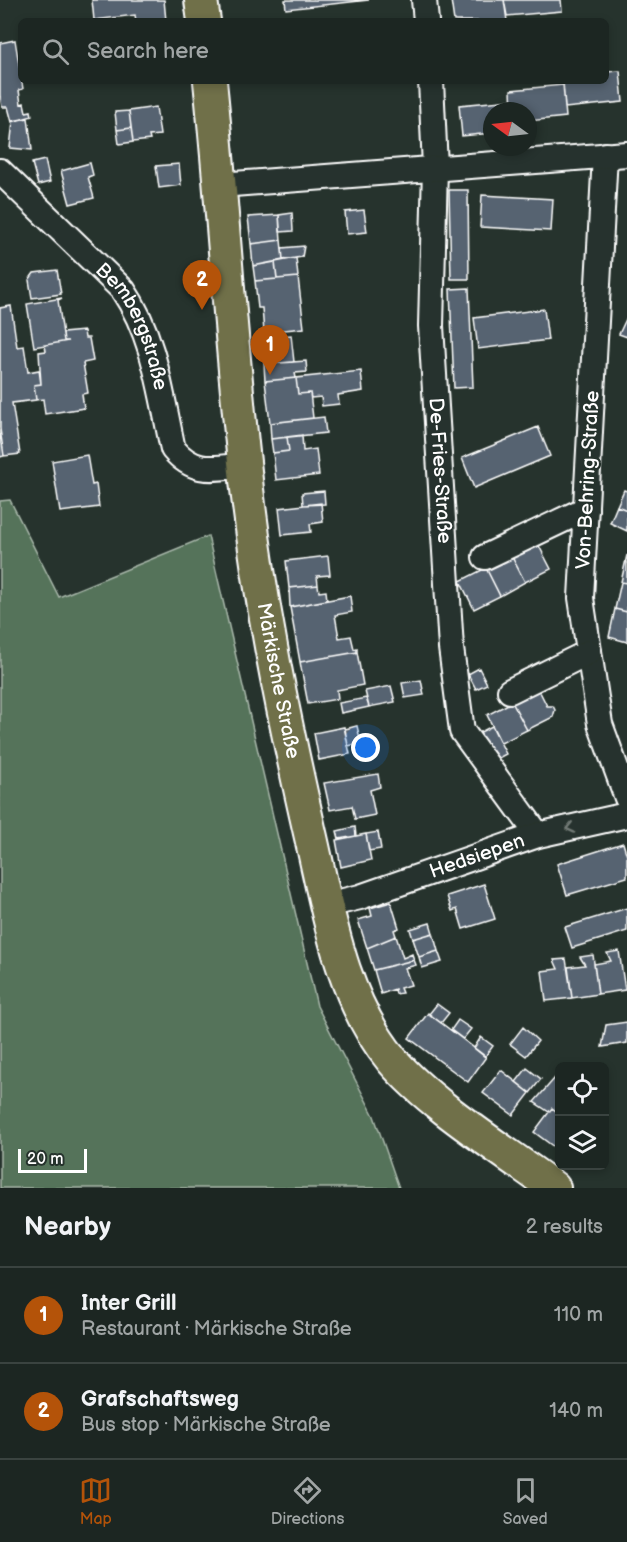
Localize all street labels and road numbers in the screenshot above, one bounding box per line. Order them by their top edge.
street label: Bembergstraße [90,258,173,393]
street label: Von-Behring-Straße [571,390,605,570]
street label: De-Fries-Straße [423,397,456,544]
street label: Märkische Straße [251,601,305,761]
street label: Hedsiepen [426,829,528,884]

